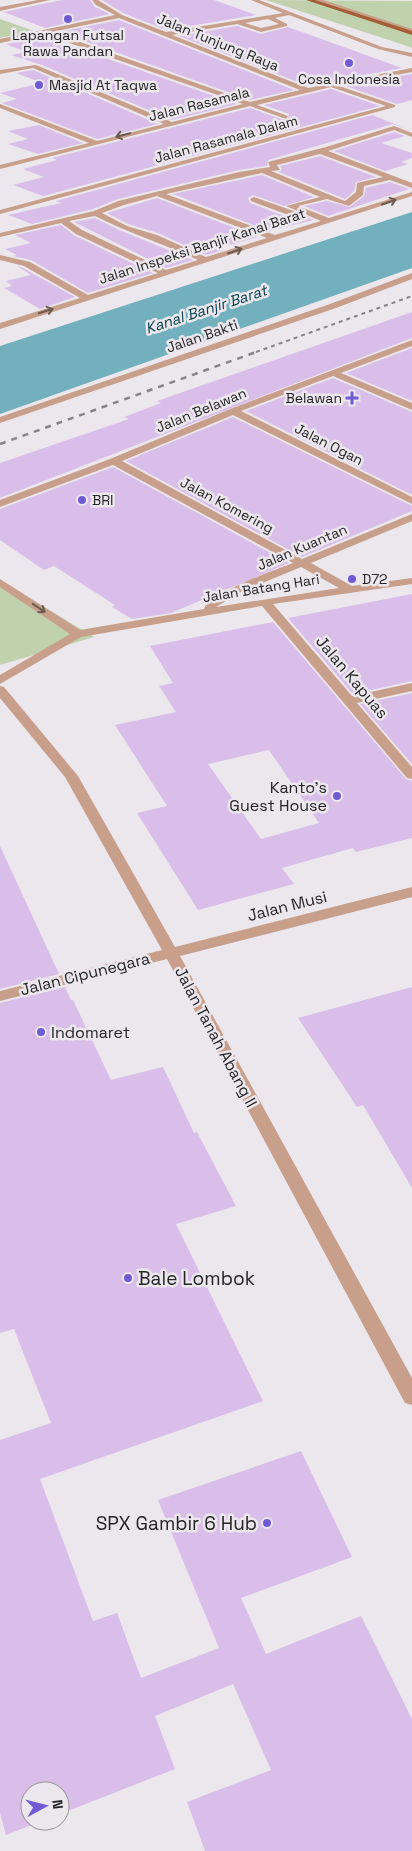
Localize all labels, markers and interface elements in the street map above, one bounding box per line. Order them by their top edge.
street label: Jalan Tunjung Raya [154,9,282,75]
marker: Lapangan Futsal Rawa Pandan [62,13,74,25]
place label: Lapangan Futsal Rawa Pandan [12,26,124,60]
marker: Cosa Indonesia [343,57,355,69]
place label: Cosa Indonesia [298,70,400,88]
place label: Masjid At Taqwa [49,76,157,94]
marker: Masjid At Taqwa [33,79,45,91]
street label: Jalan Rasamala [147,83,251,125]
street label: Jalan Rasamala Dalam [152,111,300,167]
one-way arrow [116,131,132,140]
one-way arrow [381,197,397,206]
street label: Jalan Inspeksi Banjir Kanal Barat [96,204,308,288]
one-way arrow [226,246,242,255]
water label: Kanal Banjir Barat [143,280,271,338]
one-way arrow [38,305,54,315]
street label: Jalan Bakti [164,315,240,357]
street label: Jalan Belawan [153,384,249,436]
place label: Belawan [285,389,342,407]
marker: Belawan [346,392,358,404]
street label: Jalan Ogan [292,419,366,469]
street label: Jalan Komering [177,473,277,537]
place label: BRI [92,491,114,509]
marker: BRI [76,494,88,506]
street label: Jalan Kuantan [254,520,350,574]
street label: Jalan Batang Hari [201,570,321,606]
place label: D72 [362,570,387,588]
marker: D72 [346,573,358,585]
one-way arrow [32,603,46,613]
street label: Jalan Kapuas [311,631,393,723]
place label: Kanto’s Guest House [229,777,327,816]
marker: Kanto’s Guest House [331,790,343,802]
street label: Jalan Musi [245,886,329,926]
street label: Jalan Cipunegara [18,948,152,1000]
street label: Jalan Tanah Abang II [170,963,262,1111]
place label: Indomaret [51,1022,130,1043]
marker: Indomaret [35,1026,47,1038]
place label: Bale Lombok [138,1266,255,1291]
marker: Bale Lombok [122,1272,134,1284]
place label: SPX Gambir 6 Hub [96,1511,257,1536]
marker: SPX Gambir 6 Hub [261,1517,273,1529]
north arrow [20,1781,70,1831]
text: N [48,1799,67,1810]

